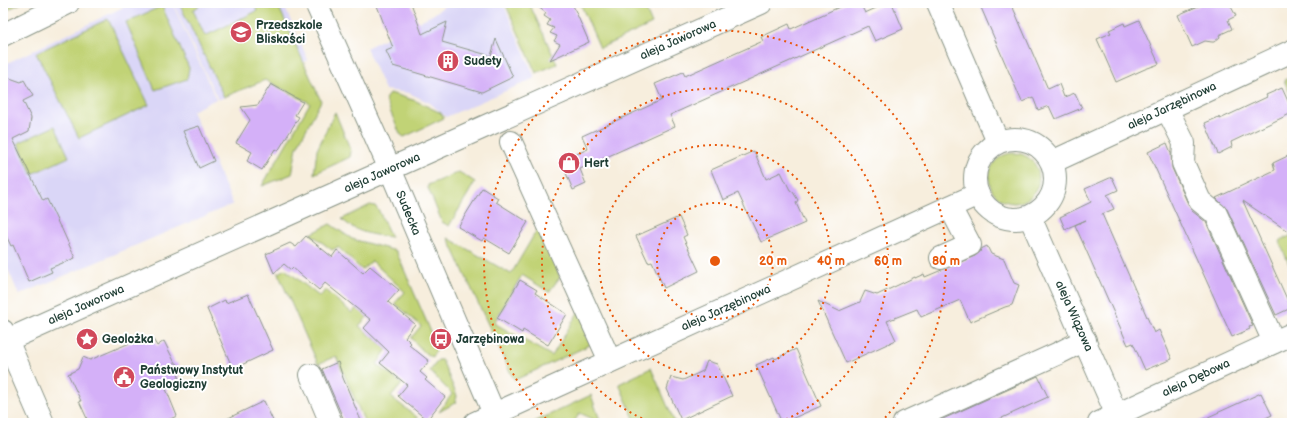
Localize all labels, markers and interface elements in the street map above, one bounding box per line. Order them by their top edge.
street label: aleja Jaworowa [638,16,719,64]
place label: Przedszkole Bliskości [256,18,323,47]
school or university icon: Przedszkole Bliskości [228,19,254,45]
building icon: Sudety [435,48,461,74]
place label: Sudety [464,54,502,69]
street label: aleja Jarzębinowa [1125,79,1219,133]
street label: aleja Jaworowa [342,149,423,197]
shop icon: Hert [556,150,582,176]
place label: Hert [584,156,609,171]
street label: Sudecka [392,189,424,238]
centre of rings [708,254,722,268]
text: 20 m [759,254,787,269]
text: 40 m [817,254,845,269]
text: 60 m [874,254,902,269]
text: 80 m [932,254,960,269]
street label: aleja Wiązowa [1052,278,1096,354]
street label: aleja Jaworowa [46,281,127,329]
street label: aleja Jarzębinowa [679,281,773,335]
place icon: Geolożka [74,326,100,352]
bus stop icon: Jarzębinowa [428,326,454,352]
place label: Geolożka [102,332,154,347]
place label: Jarzębinowa [456,332,524,347]
street label: aleja Dębowa [1160,356,1233,400]
place label: Państwowy Instytut Geologiczny [140,363,243,392]
public building icon: Państwowy Instytut Geologiczny [111,364,137,390]

